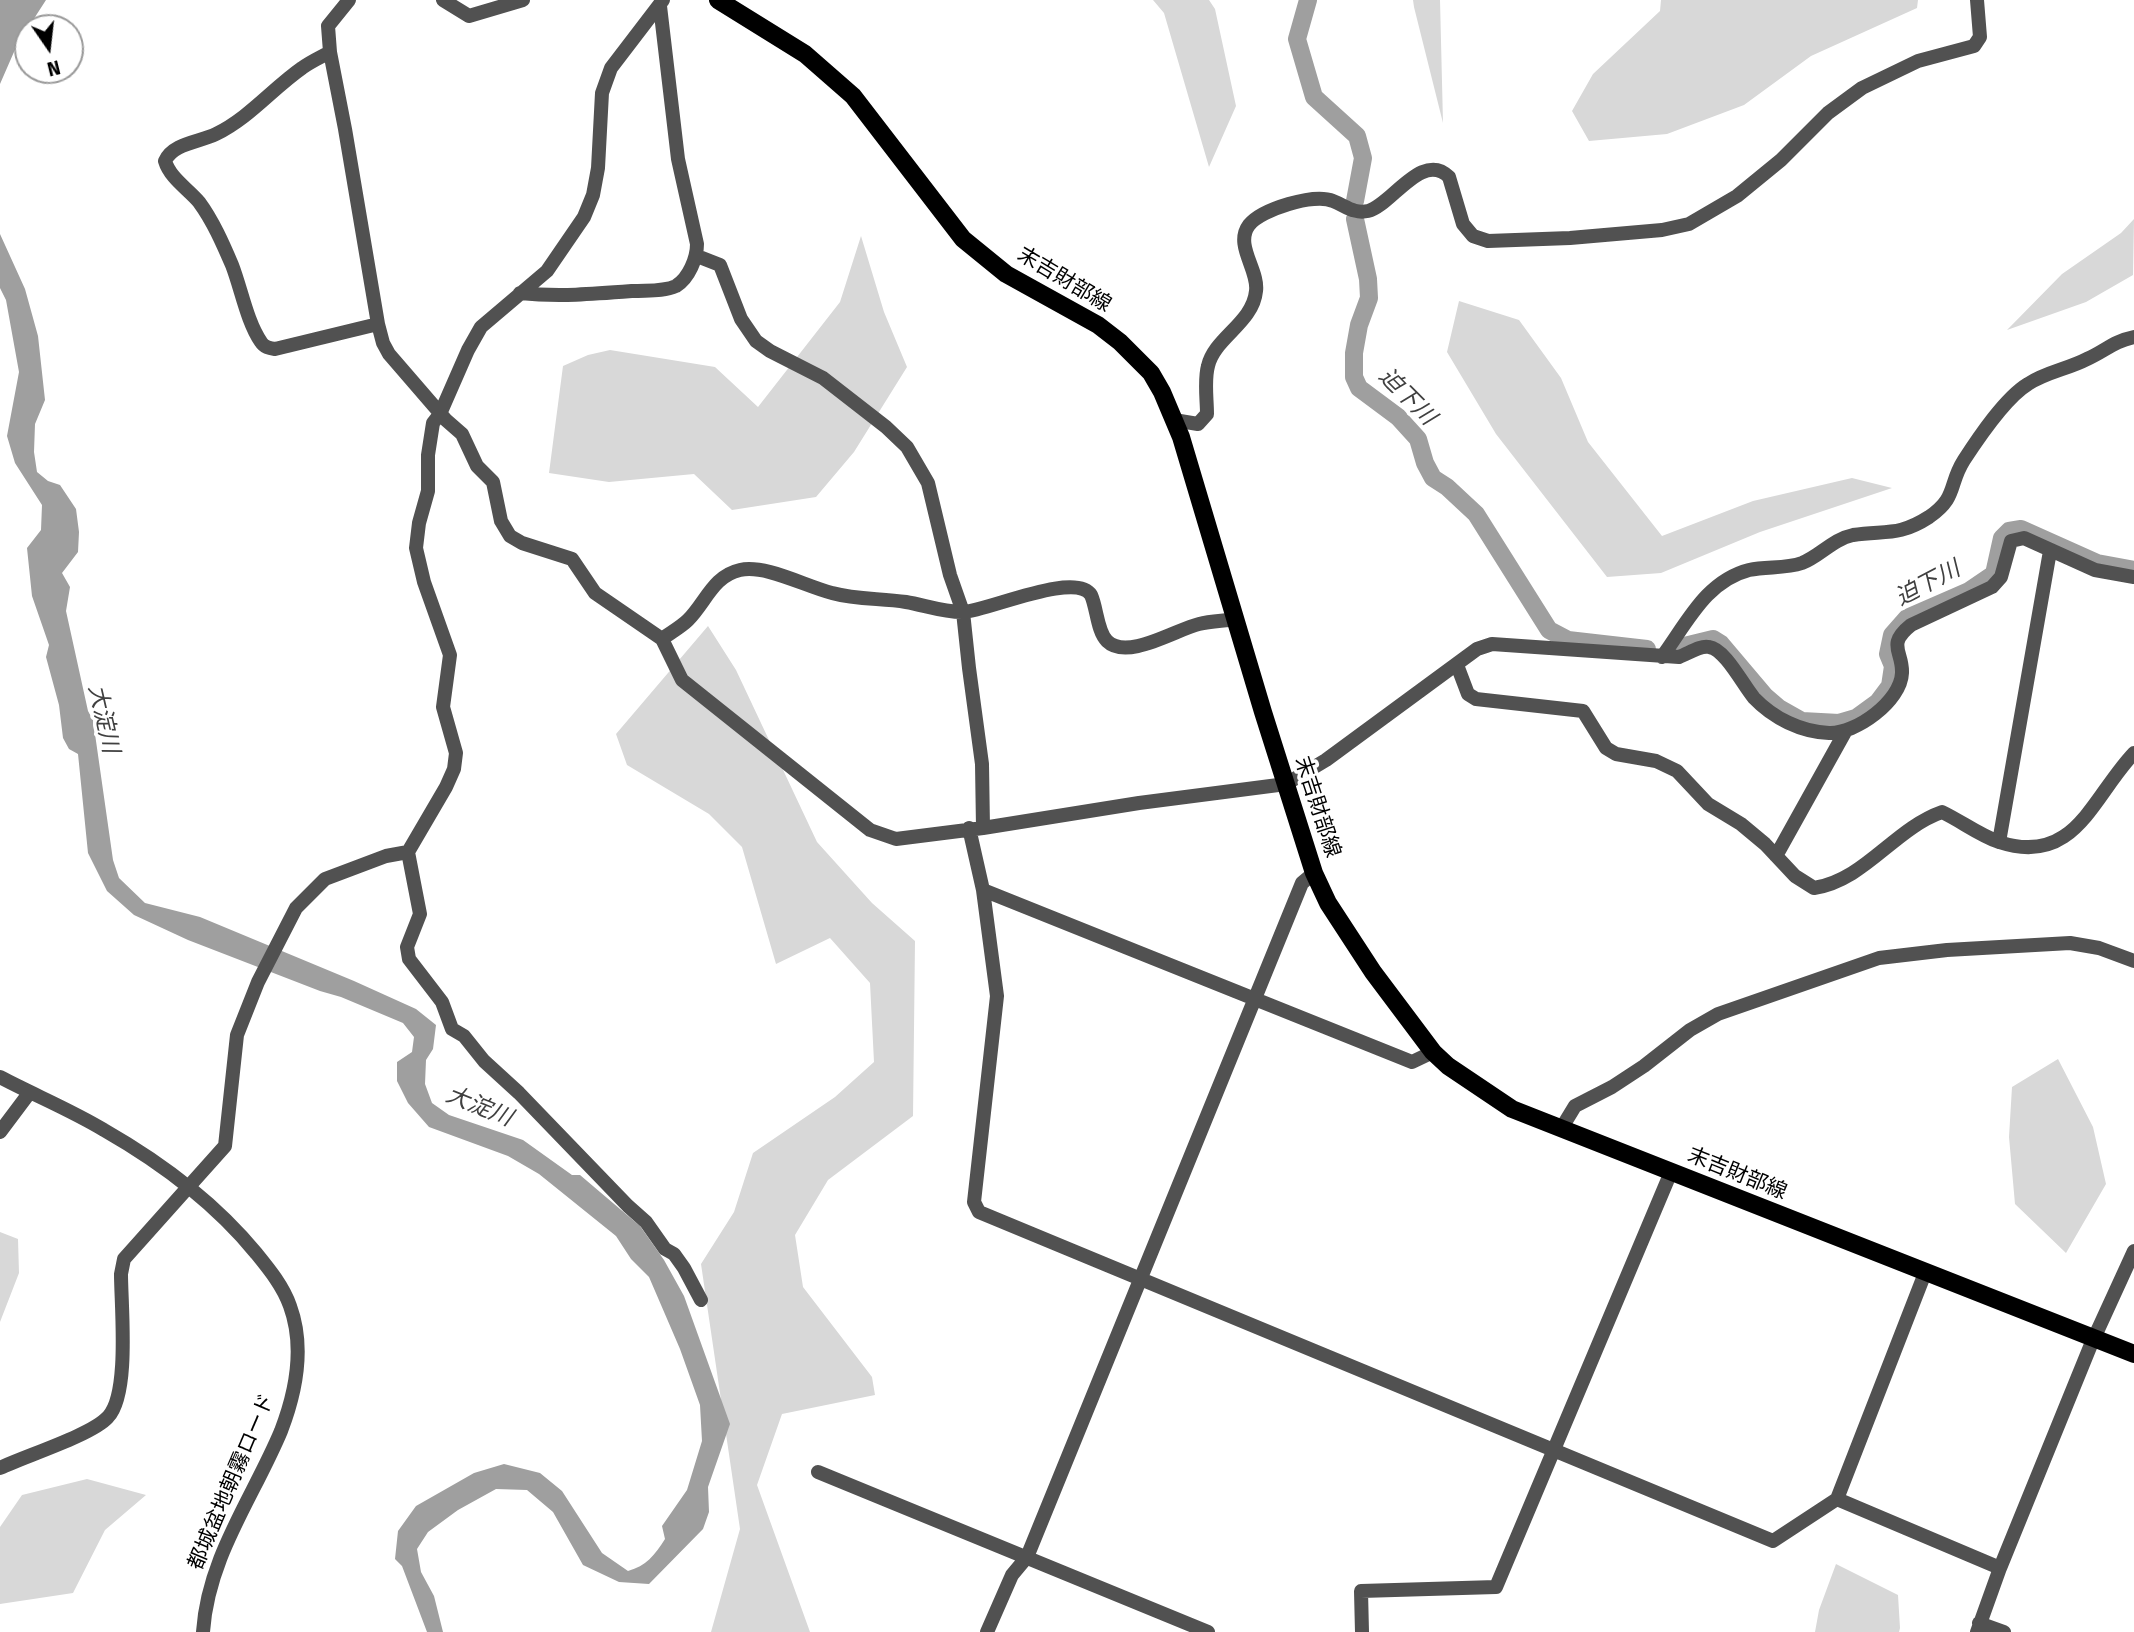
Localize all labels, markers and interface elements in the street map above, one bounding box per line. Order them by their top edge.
north arrow [14,14,84,84]
text: N [45,55,63,81]
street label: 末吉財部線 [1013,242,1115,318]
water label: 迫下川 [1373,363,1441,431]
water label: 迫下川 [1891,556,1965,612]
water label: 大淀川 [82,682,124,756]
street label: 末吉財部線 [1289,753,1345,861]
water label: 大淀川 [442,1081,516,1133]
street label: 末吉財部線 [1684,1143,1790,1205]
street label: 都城盆地朝霧ロード [183,1390,281,1574]

